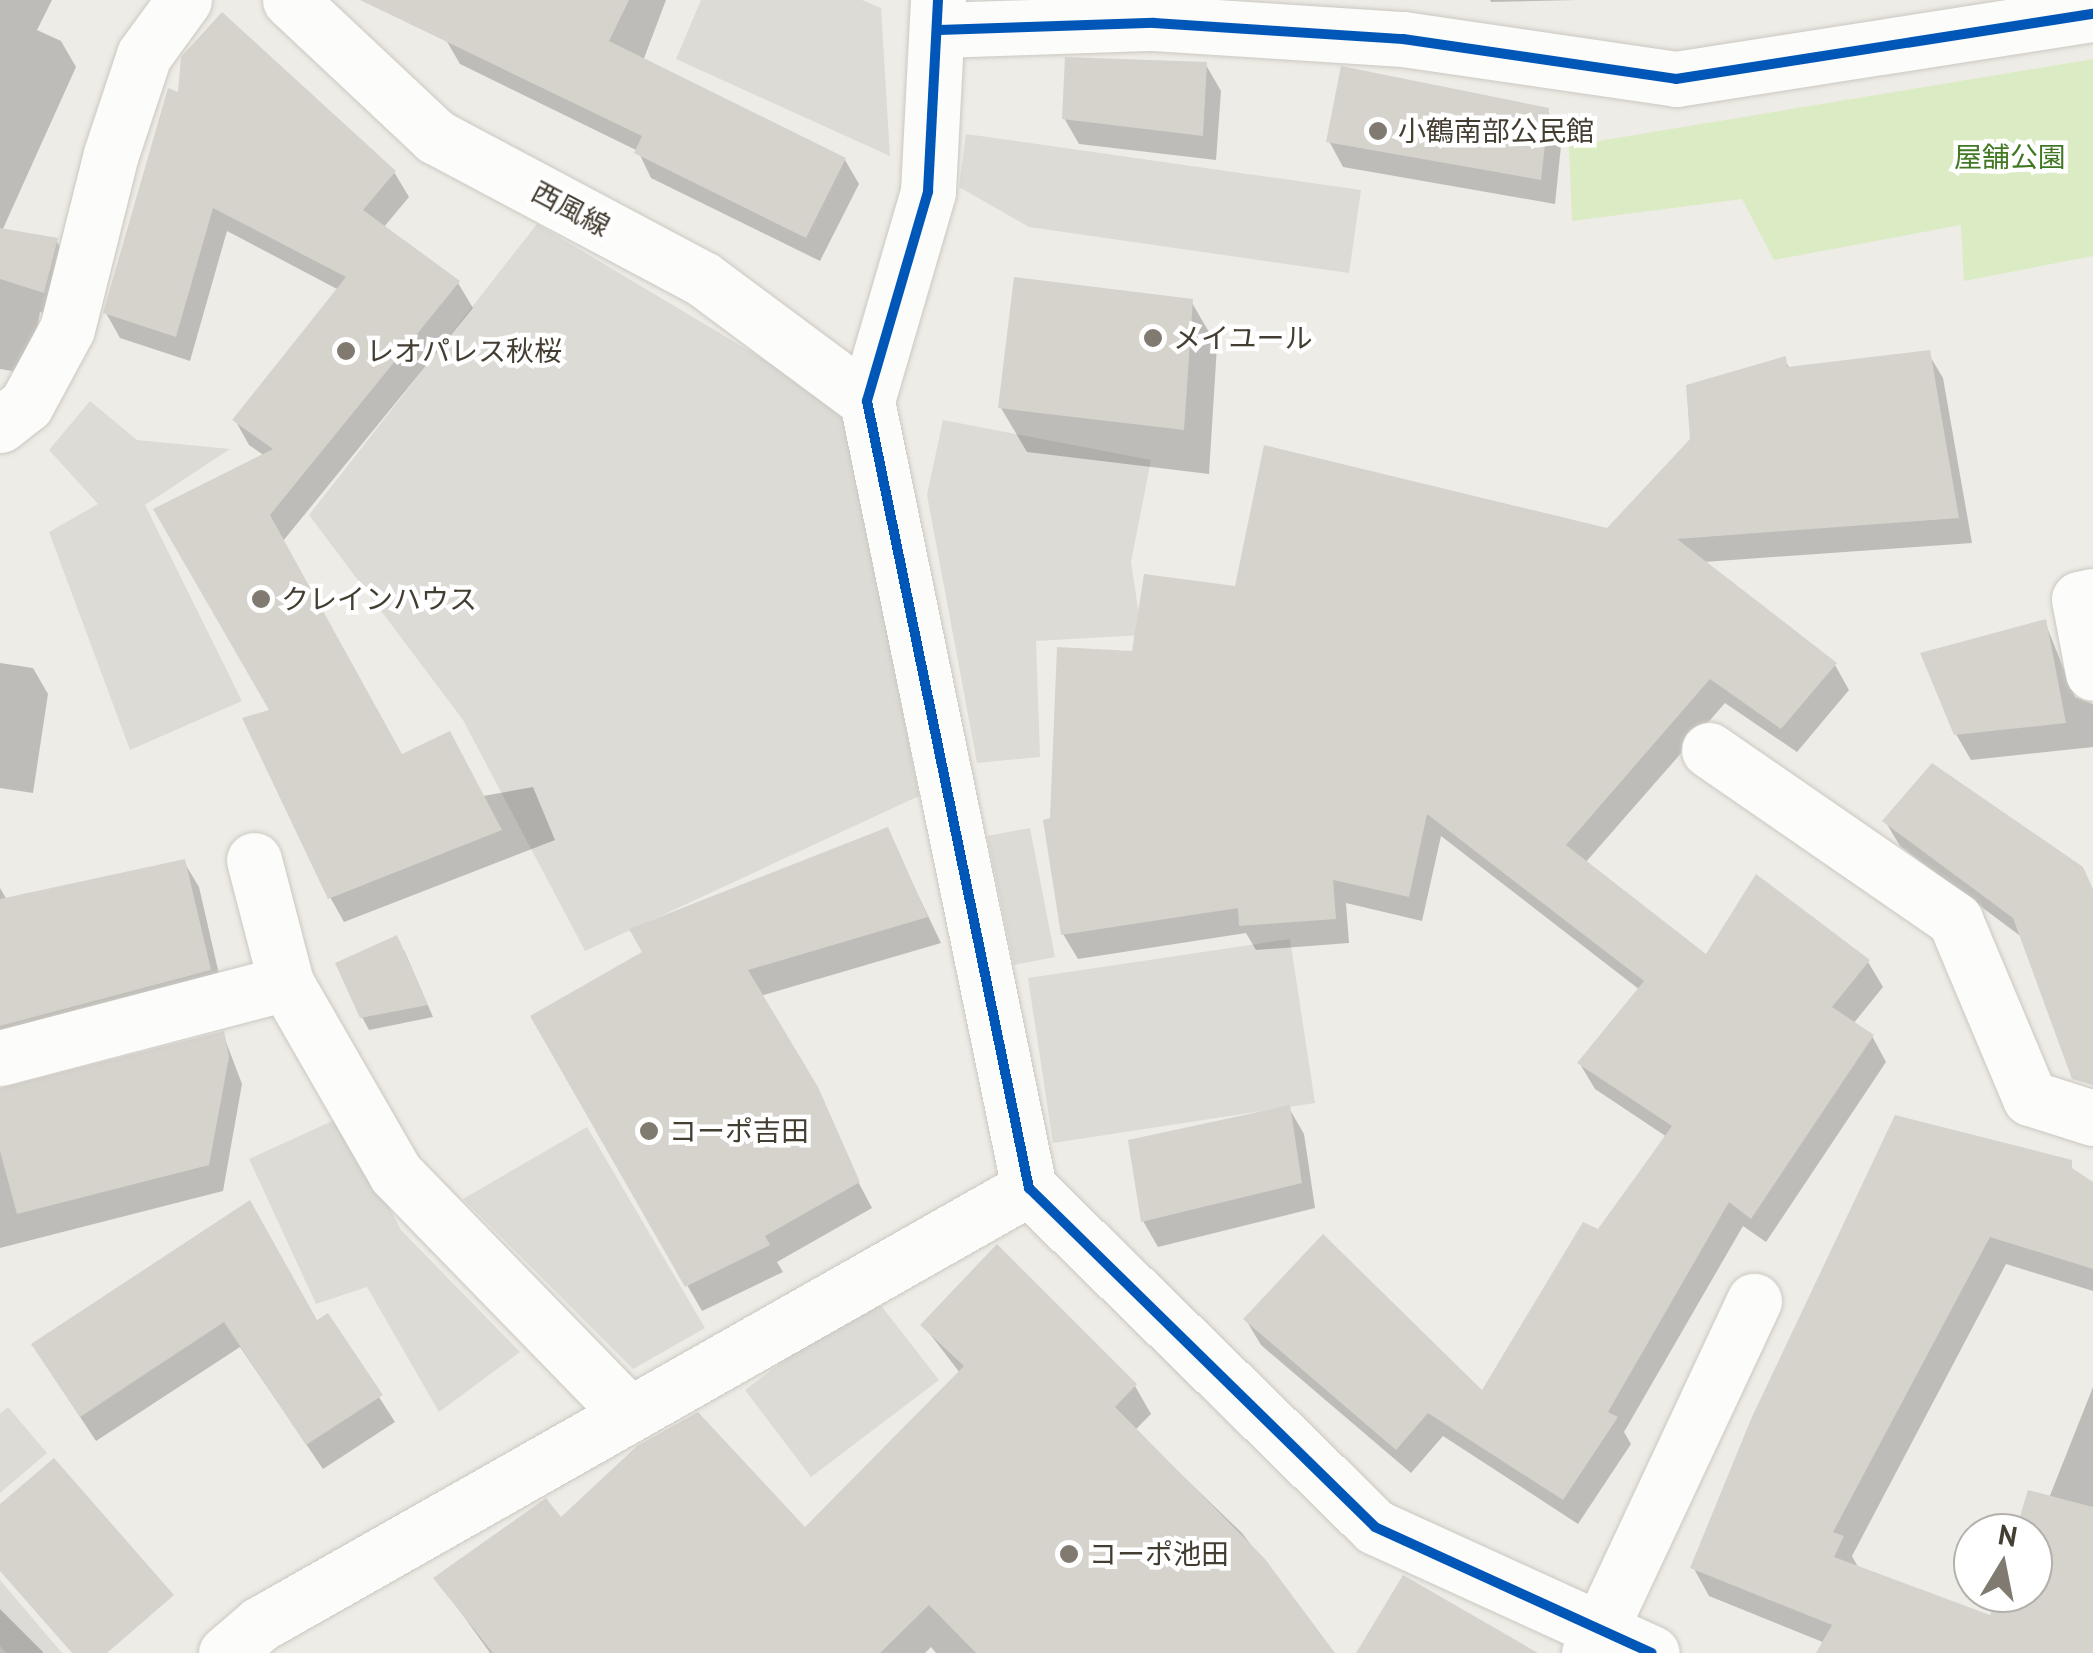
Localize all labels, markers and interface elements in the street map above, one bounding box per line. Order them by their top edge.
place label: 小鶴南部公民館 [1398,114,1594,148]
marker: 小鶴南部公民館 [1367,120,1389,142]
park label: 屋舗公園 [1954,140,2066,174]
street label: 西風線 [526,174,616,244]
place label: メイユール [1173,321,1313,355]
marker: メイユール [1142,327,1164,349]
place label: レオパレス秋桜 [366,334,562,368]
marker: レオパレス秋桜 [335,340,357,362]
place label: クレインハウス [281,582,477,616]
marker: クレインハウス [250,588,272,610]
place label: コーポ吉田 [669,1114,809,1148]
marker: コーポ吉田 [638,1120,660,1142]
north arrow [1953,1513,2053,1613]
text: N [1996,1515,2020,1555]
place label: コーポ池田 [1089,1537,1229,1571]
marker: コーポ池田 [1058,1543,1080,1565]

